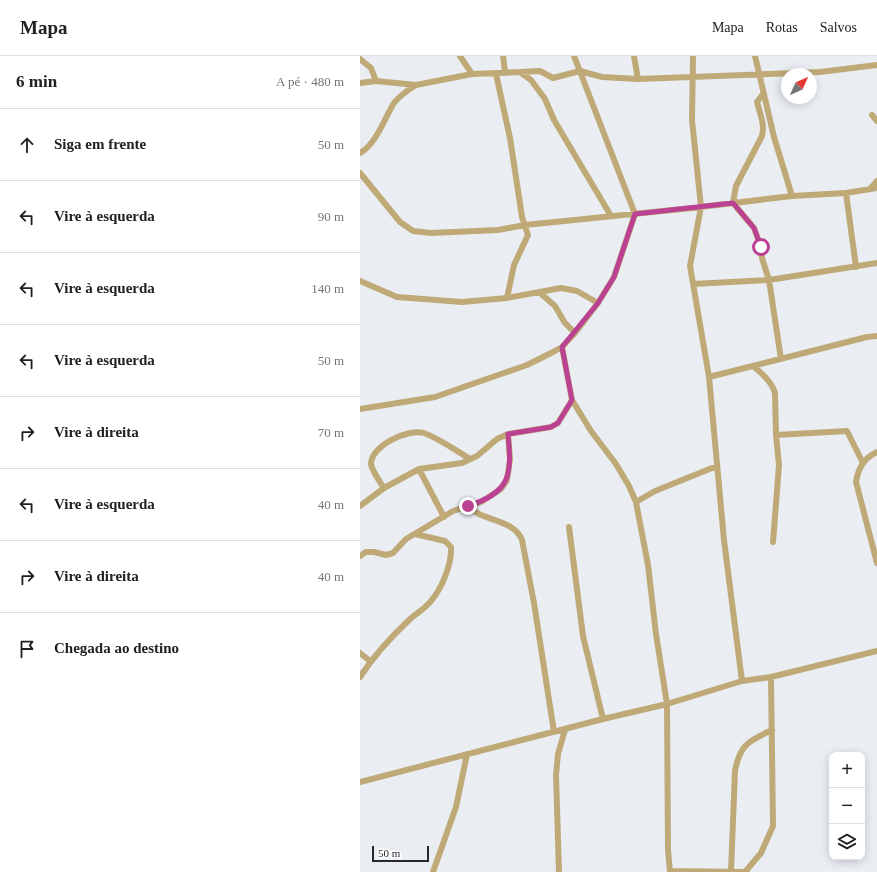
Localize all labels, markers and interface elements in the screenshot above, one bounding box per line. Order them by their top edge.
text: Mapa [20,17,68,38]
text: Mapa [712,20,744,35]
text: Rotas [766,20,798,35]
text: Salvos [820,20,857,35]
north arrow [781,68,817,104]
text: 6 min [16,72,57,91]
text: A pé · 480 m [276,74,344,89]
icon: ahead [16,134,38,156]
text: Siga em frente [54,136,146,152]
text: 50 m [318,137,344,152]
icon: left [16,206,38,228]
text: Vire à esquerda [54,208,155,224]
text: 90 m [318,209,344,224]
route start [752,238,770,256]
icon: left [16,278,38,300]
text: Vire à esquerda [54,280,155,296]
text: 140 m [311,281,344,296]
icon: left [16,350,38,372]
text: Vire à esquerda [54,352,155,368]
text: 50 m [318,353,344,368]
icon: right [16,422,38,444]
text: Vire à direita [54,424,139,440]
text: 70 m [318,425,344,440]
icon: left [16,494,38,516]
text: Vire à esquerda [54,496,155,512]
text: 40 m [318,497,344,512]
route end [459,497,477,515]
icon: right [16,566,38,588]
text: Vire à direita [54,568,139,584]
text: 40 m [318,569,344,584]
icon: arrive [16,638,38,660]
text: Chegada ao destino [54,640,179,656]
map controls [829,752,865,860]
button: + [829,752,865,788]
button: − [829,788,865,824]
button: layers [829,824,865,860]
scale bar [372,844,429,863]
text: 50 m [378,847,400,859]

